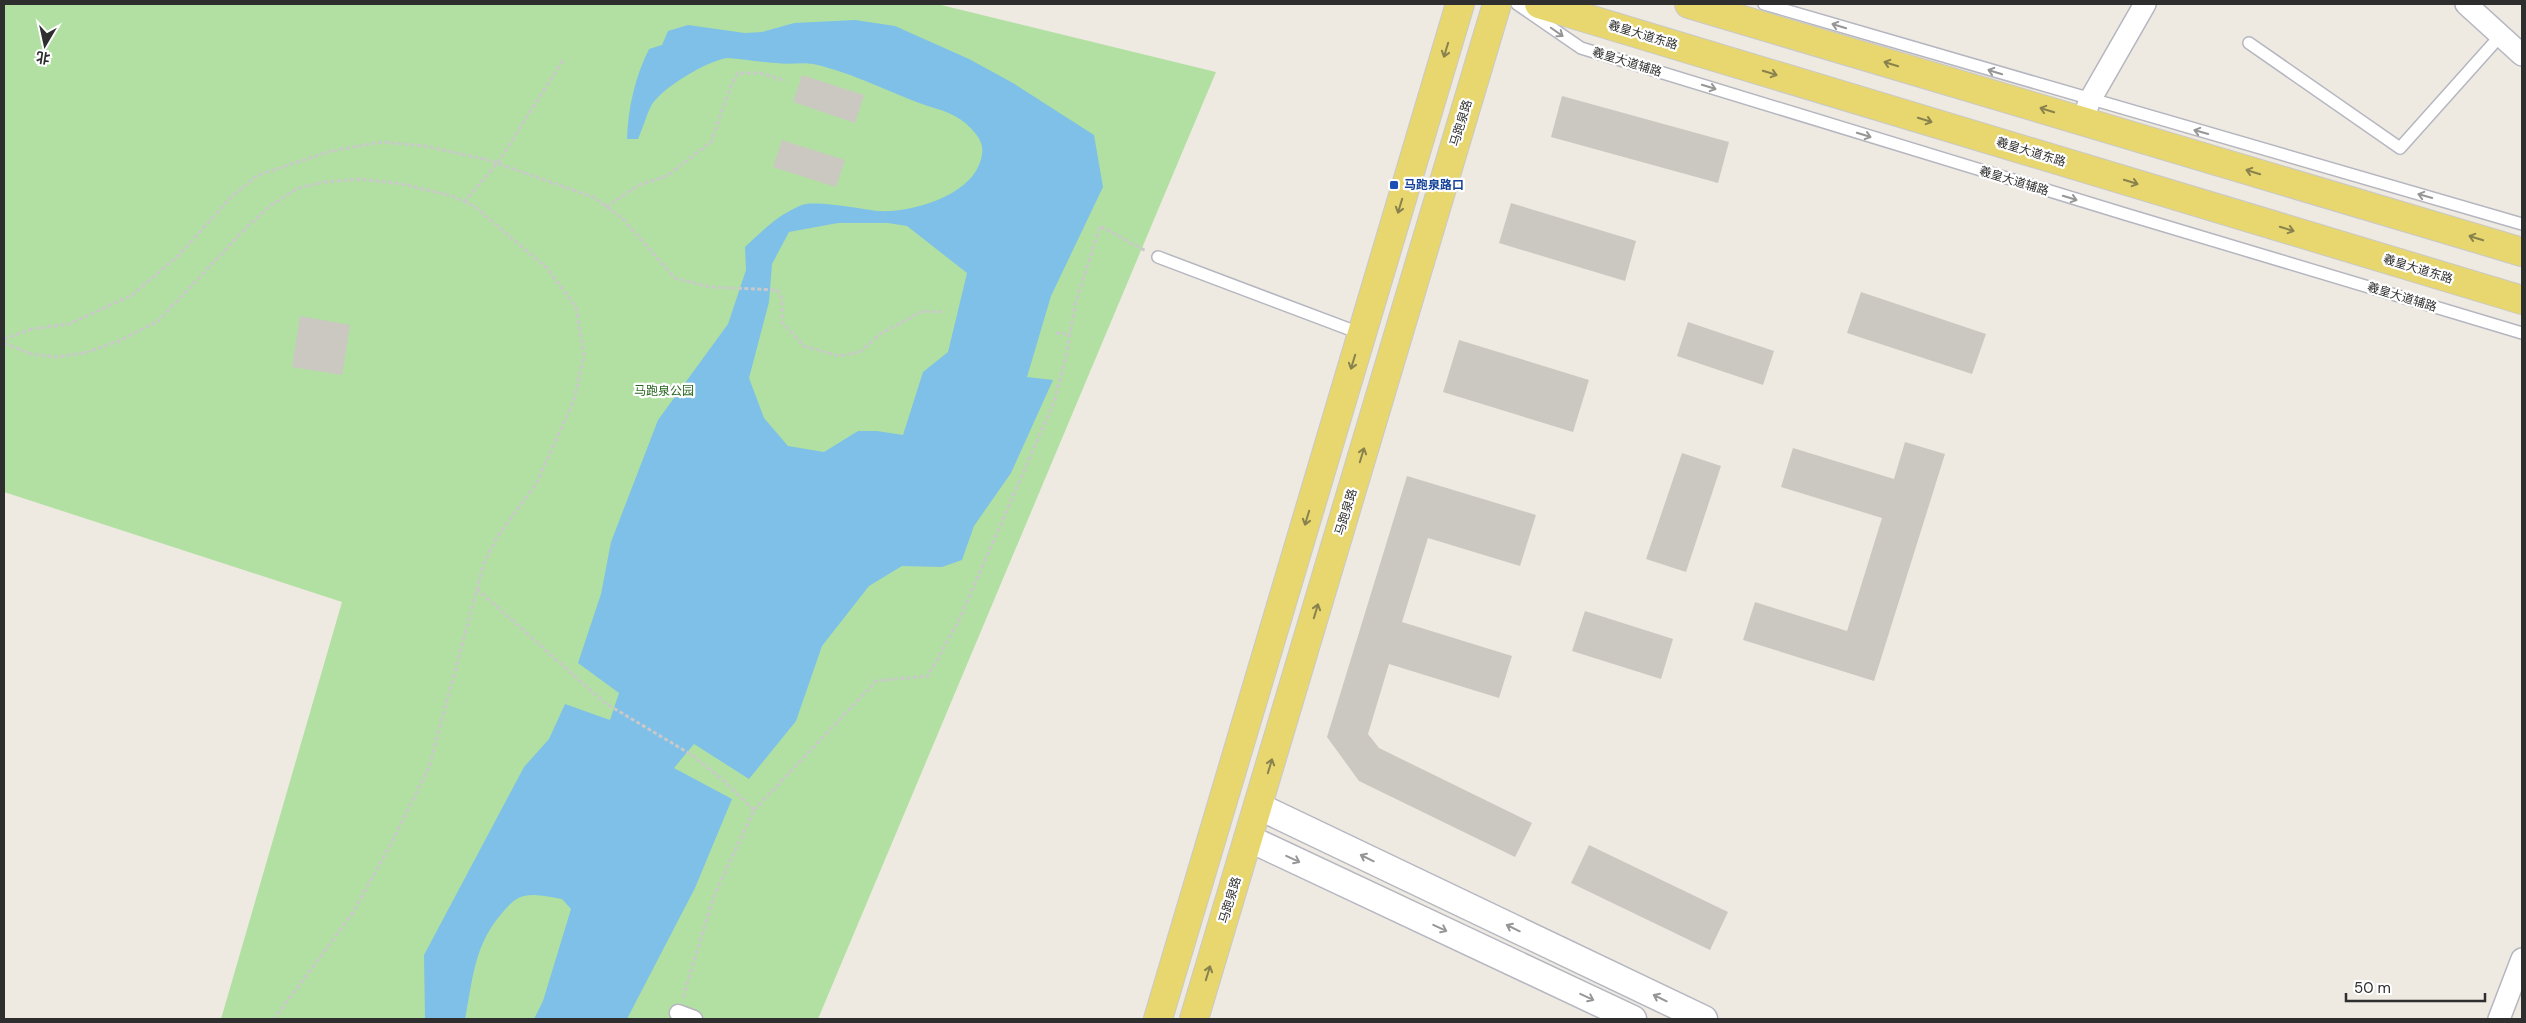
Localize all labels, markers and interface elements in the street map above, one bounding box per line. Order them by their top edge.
street label: 羲皇大道东路 [1606,17,1680,53]
north arrow [20,20,70,70]
one-way arrow [1831,21,1847,31]
one-way arrow [1550,27,1564,37]
one-way arrow [1441,42,1451,58]
street label: 羲皇大道辅路 [1590,44,1664,80]
text: 北 [35,48,51,68]
one-way arrow [1883,59,1899,69]
one-way arrow [1987,67,2003,77]
one-way arrow [1761,69,1777,79]
one-way arrow [1700,83,1716,93]
street label: 马跑泉路 [1446,98,1476,148]
one-way arrow [2039,105,2055,115]
one-way arrow [1917,116,1933,126]
one-way arrow [2194,126,2210,136]
one-way arrow [1856,130,1872,140]
street label: 羲皇大道东路 [1994,134,2068,170]
street label: 羲皇大道辅路 [1977,163,2051,199]
one-way arrow [2245,166,2261,176]
place label: 马跑泉路口 [1404,177,1464,193]
one-way arrow [2123,178,2139,188]
marker: 马跑泉路口 [1388,179,1400,191]
one-way arrow [2417,191,2433,200]
one-way arrow [2061,193,2077,203]
one-way arrow [1394,198,1404,214]
one-way arrow [2278,225,2294,235]
one-way arrow [2468,233,2484,243]
street label: 羲皇大道东路 [2381,251,2455,287]
street label: 羲皇大道辅路 [2365,279,2439,315]
one-way arrow [1348,354,1358,370]
park label: 马跑泉公园 [634,383,694,399]
one-way arrow [1358,447,1368,463]
street label: 马跑泉路 [1331,487,1361,537]
one-way arrow [1302,509,1312,525]
one-way arrow [1312,603,1322,619]
one-way arrow [1265,759,1275,775]
one-way arrow [1360,853,1375,862]
one-way arrow [1285,854,1300,864]
street label: 马跑泉路 [1215,875,1245,925]
one-way arrow [1432,923,1447,933]
one-way arrow [1506,923,1521,933]
one-way arrow [1204,965,1214,981]
scale bar [2346,970,2485,1002]
text: 50 m [2354,978,2391,998]
one-way arrow [1579,993,1594,1003]
one-way arrow [1653,993,1668,1002]

